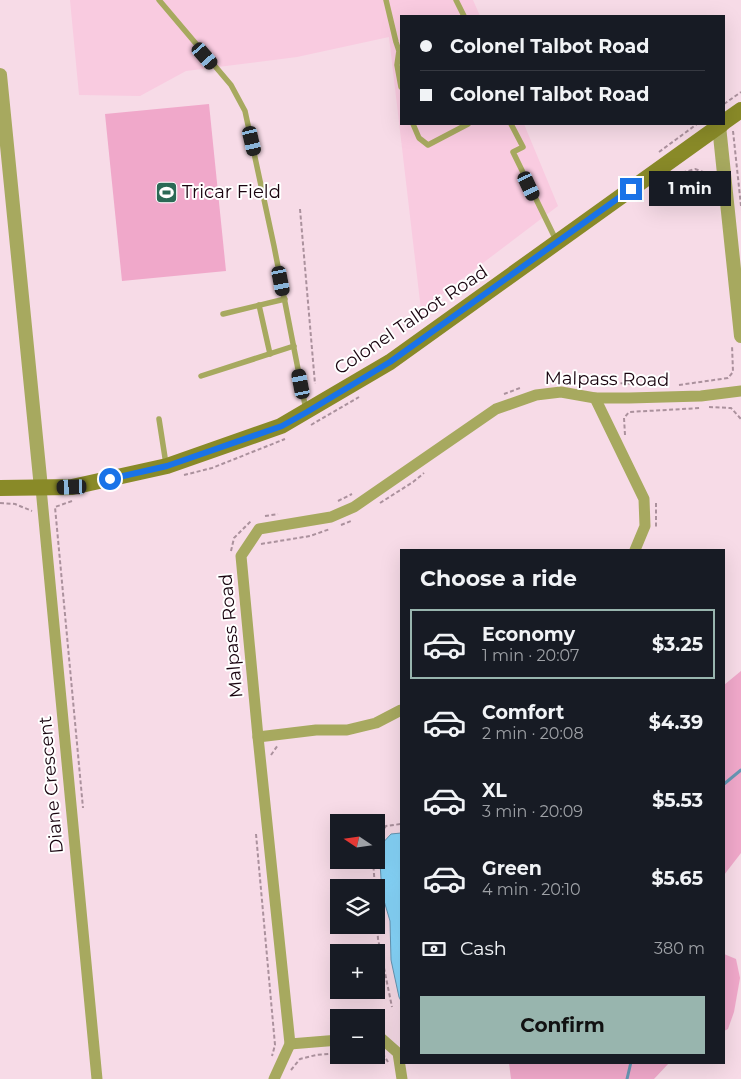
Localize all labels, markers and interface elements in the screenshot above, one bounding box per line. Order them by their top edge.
text: Colonel Talbot Road [450,35,649,58]
car [189,40,220,72]
text: Colonel Talbot Road [450,83,649,106]
car [241,125,262,157]
car [515,169,542,203]
callout: 1 min [648,172,731,206]
route end [620,178,642,200]
text: 1 min [668,179,712,198]
sports icon: Tricar Field [154,180,178,204]
place label: Tricar Field [182,181,281,203]
street label: Colonel Talbot Road [330,260,492,380]
car [270,265,291,297]
street label: Malpass Road [544,367,670,391]
car [290,368,311,400]
route start [99,468,121,490]
car [56,479,87,495]
text: Choose a ride [420,565,577,592]
street label: Malpass Road [215,573,247,699]
icon: car [422,622,467,667]
text: Economy [482,623,575,646]
text: $3.25 [652,633,703,656]
text: 1 min · 20:07 [482,646,579,665]
icon: car [422,700,467,745]
text: Comfort [482,701,564,724]
text: $4.39 [649,711,703,734]
street label: Diane Crescent [34,715,68,855]
text: 2 min · 20:08 [482,724,584,743]
icon: car [422,778,467,823]
text: XL [482,779,507,802]
text: $5.53 [652,789,703,812]
text: 3 min · 20:09 [482,802,583,821]
north arrow [330,814,385,869]
map controls [330,814,385,1064]
icon: car [422,856,467,901]
text: Green [482,857,542,880]
text: $5.65 [651,867,703,890]
button: layers [330,879,385,934]
text: 4 min · 20:10 [482,880,581,899]
icon: cash [420,935,448,963]
text: Cash [460,937,507,960]
text: 380 m [654,939,705,958]
button: + [330,944,385,999]
button: Confirm [420,996,705,1054]
button: − [330,1009,385,1064]

